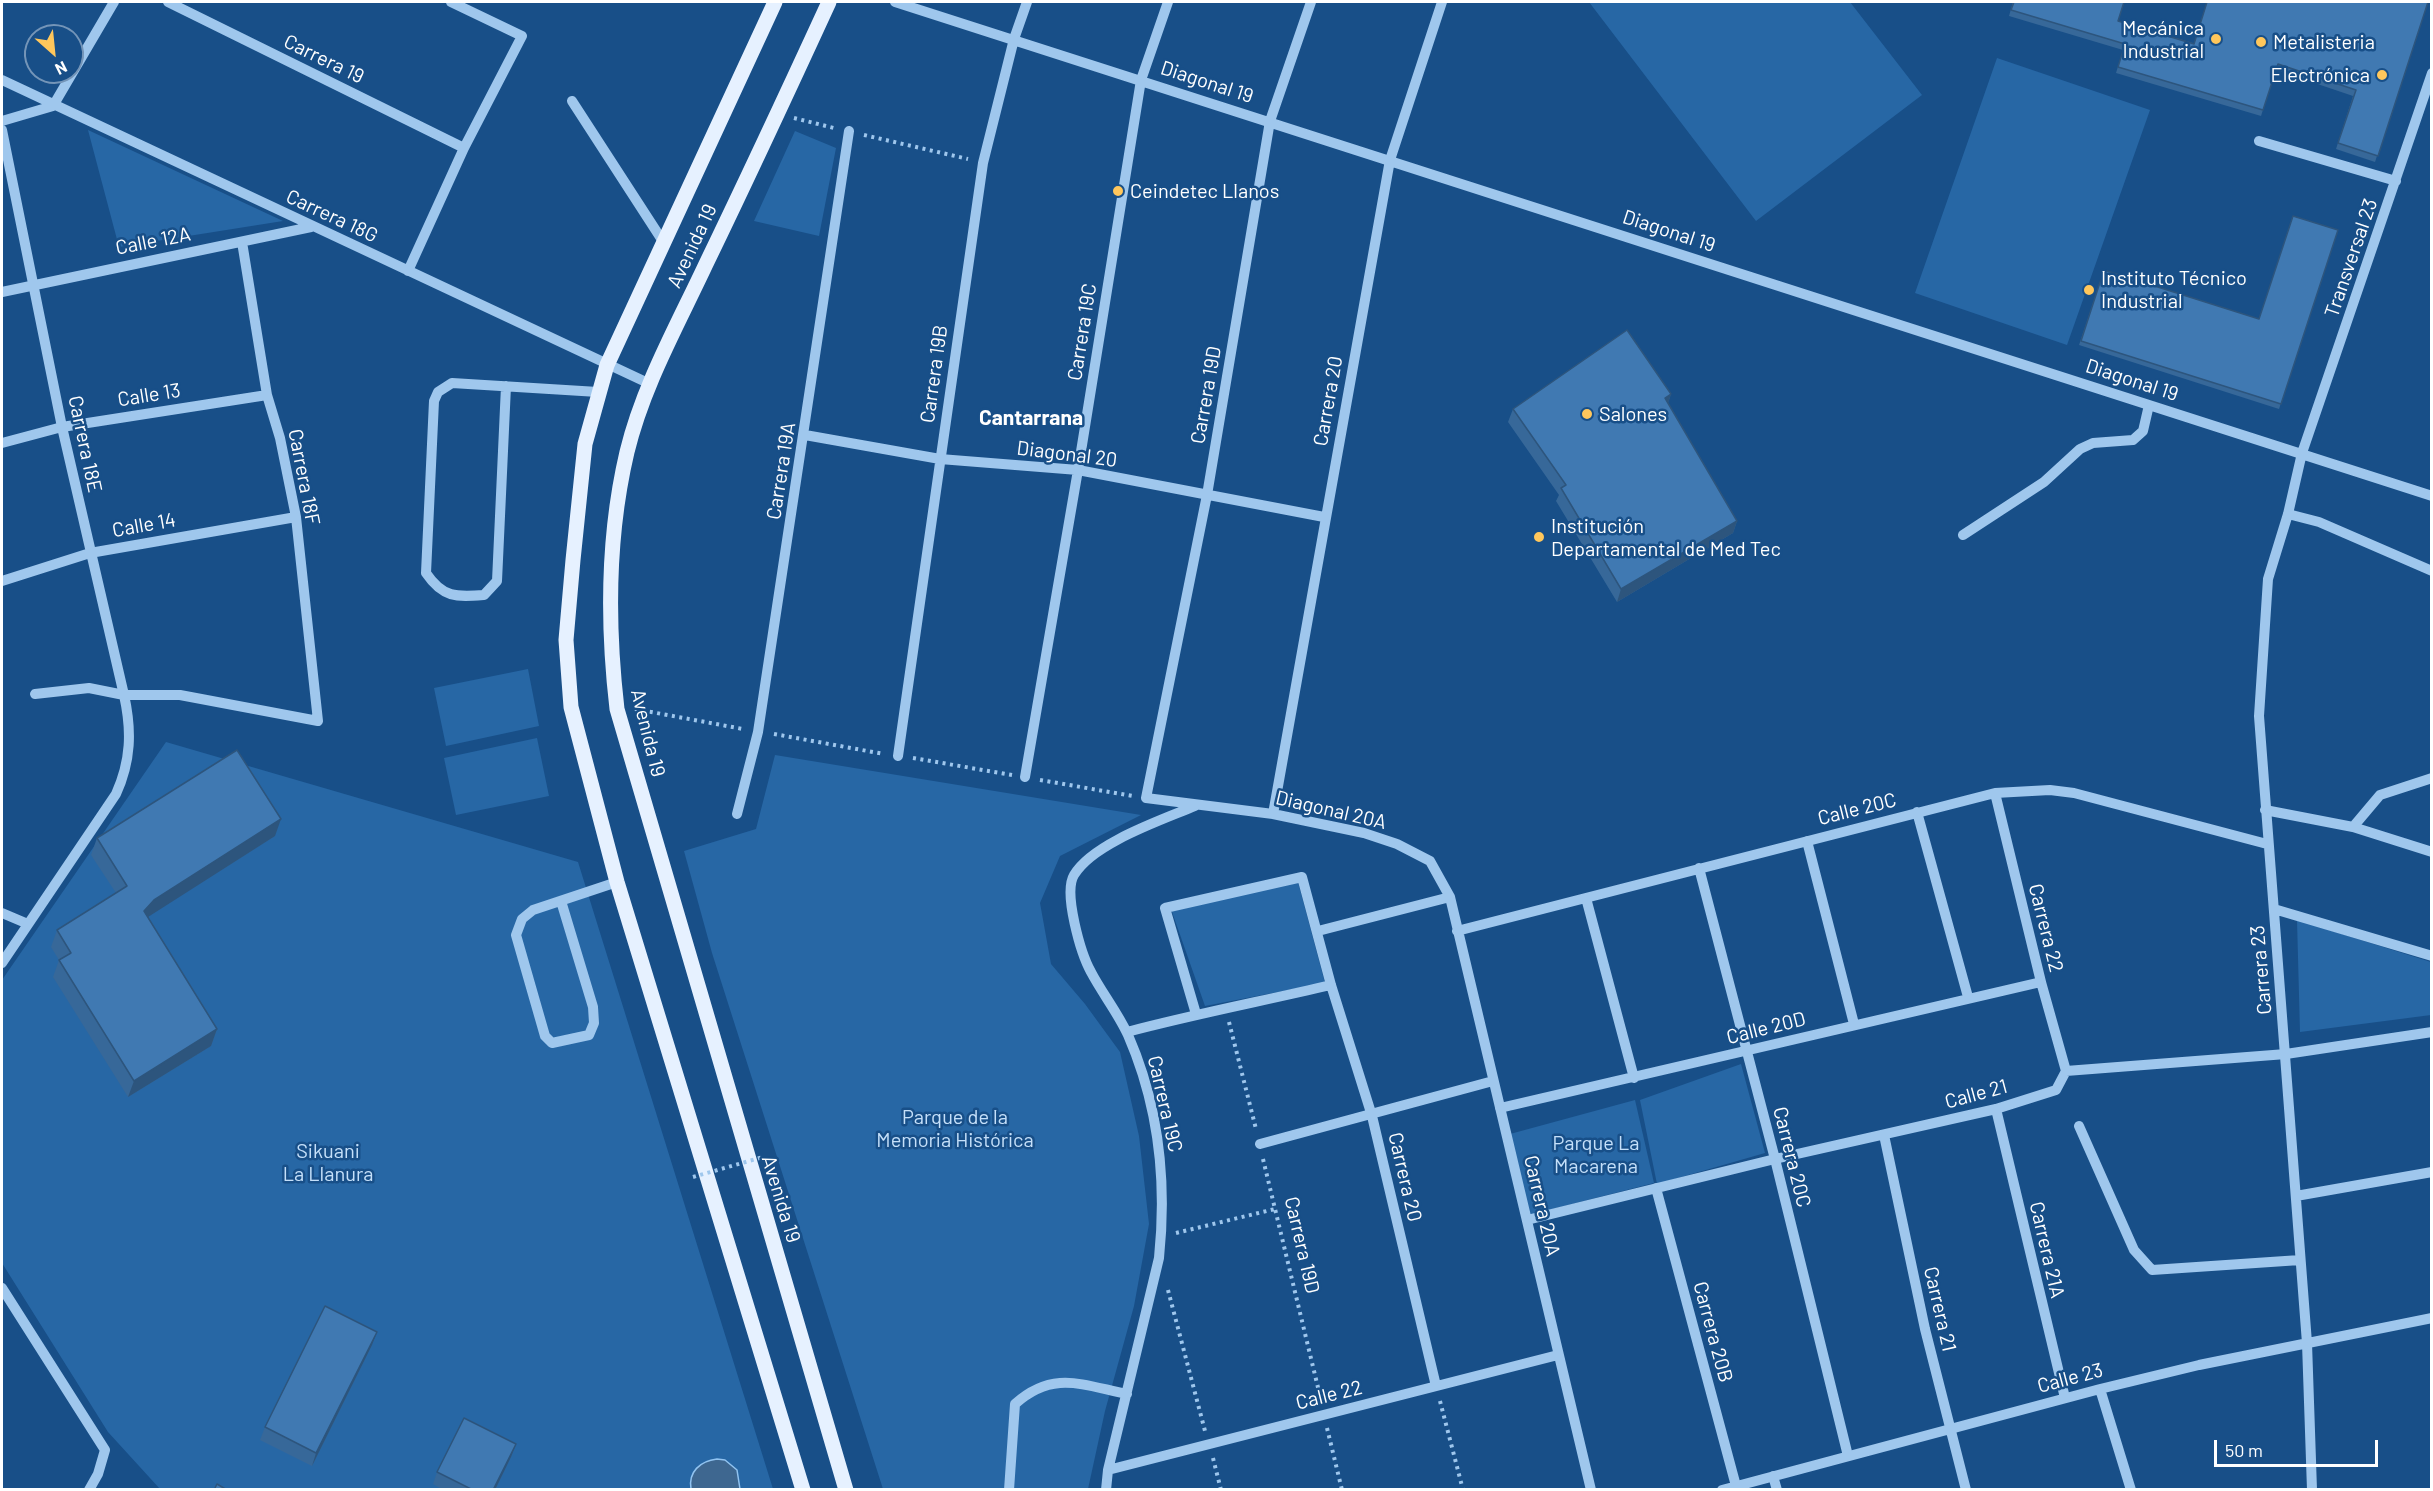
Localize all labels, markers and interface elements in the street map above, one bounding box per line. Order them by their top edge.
place label: Mecánica Industrial [2122,16,2204,63]
north arrow [24,24,84,84]
street label: Carrera 19 [280,29,368,89]
place label: Metalisteria [2273,30,2375,54]
marker: Mecánica Industrial [2209,32,2223,46]
marker: Metalisteria [2254,35,2268,49]
street label: Diagonal 19 [1157,56,1257,108]
text: N [52,58,71,80]
place label: Electrónica [2271,63,2370,87]
marker: Electrónica [2375,68,2389,82]
place label: Ceindetec Llanos [1130,179,1279,203]
street label: Carrera 18G [282,184,382,248]
marker: Ceindetec Llanos [1111,184,1125,198]
street label: Transversal 23 [2319,195,2383,321]
street label: Avenida 19 [662,200,722,292]
street label: Diagonal 19 [1619,205,1719,257]
street label: Calle 12A [113,222,193,260]
place label: Instituto Técnico Industrial [2101,266,2247,313]
street label: Carrera 19C [1062,282,1102,382]
marker: Instituto Técnico Industrial [2082,283,2096,297]
street label: Carrera 19B [915,323,953,425]
street label: Carrera 19D [1186,344,1226,446]
street label: Carrera 20 [1308,354,1348,448]
street label: Diagonal 19 [2082,354,2182,406]
street label: Calle 13 [116,378,182,412]
street label: Carrera 18E [63,393,107,495]
place label: Salones [1599,402,1667,426]
district label: Cantarrana [979,405,1083,431]
marker: Salones [1580,407,1594,421]
street label: Carrera 19A [761,421,801,521]
street label: Carrera 18F [283,427,325,527]
street label: Diagonal 20 [1015,436,1119,472]
street label: Calle 14 [110,508,178,542]
place label: Institución Departamental de Med Tec [1551,514,1781,561]
marker: Institución Departamental de Med Tec [1532,530,1546,544]
street label: Avenida 19 [625,687,671,779]
street label: Diagonal 20A [1273,786,1389,834]
street label: Calle 20C [1815,788,1899,830]
street label: Carrera 22 [2023,881,2069,975]
street label: Carrera 23 [2245,924,2277,1016]
street label: Calle 20D [1724,1007,1808,1049]
street label: Carrera 19C [1142,1053,1188,1155]
street label: Calle 21 [1942,1074,2010,1114]
street label: Carrera 20C [1768,1104,1816,1210]
park label: Parque de la Memoria Histórica [876,1105,1034,1152]
street label: Carrera 20 [1383,1130,1427,1224]
park label: Parque La Macarena [1552,1131,1640,1178]
park label: Sikuani La Llanura [283,1139,373,1186]
street label: Avenida 19 [756,1153,806,1245]
street label: Carrera 20A [1519,1153,1565,1259]
street label: Carrera 19D [1279,1194,1325,1296]
street label: Carrera 21A [2024,1199,2070,1301]
street label: Carrera 21 [1919,1264,1961,1354]
street label: Carrera 20B [1688,1279,1738,1385]
street label: Calle 23 [2035,1358,2105,1398]
street label: Calle 22 [1293,1375,1365,1415]
scale bar [2217,1428,2380,1466]
text: 50 m [2225,1439,2263,1461]

